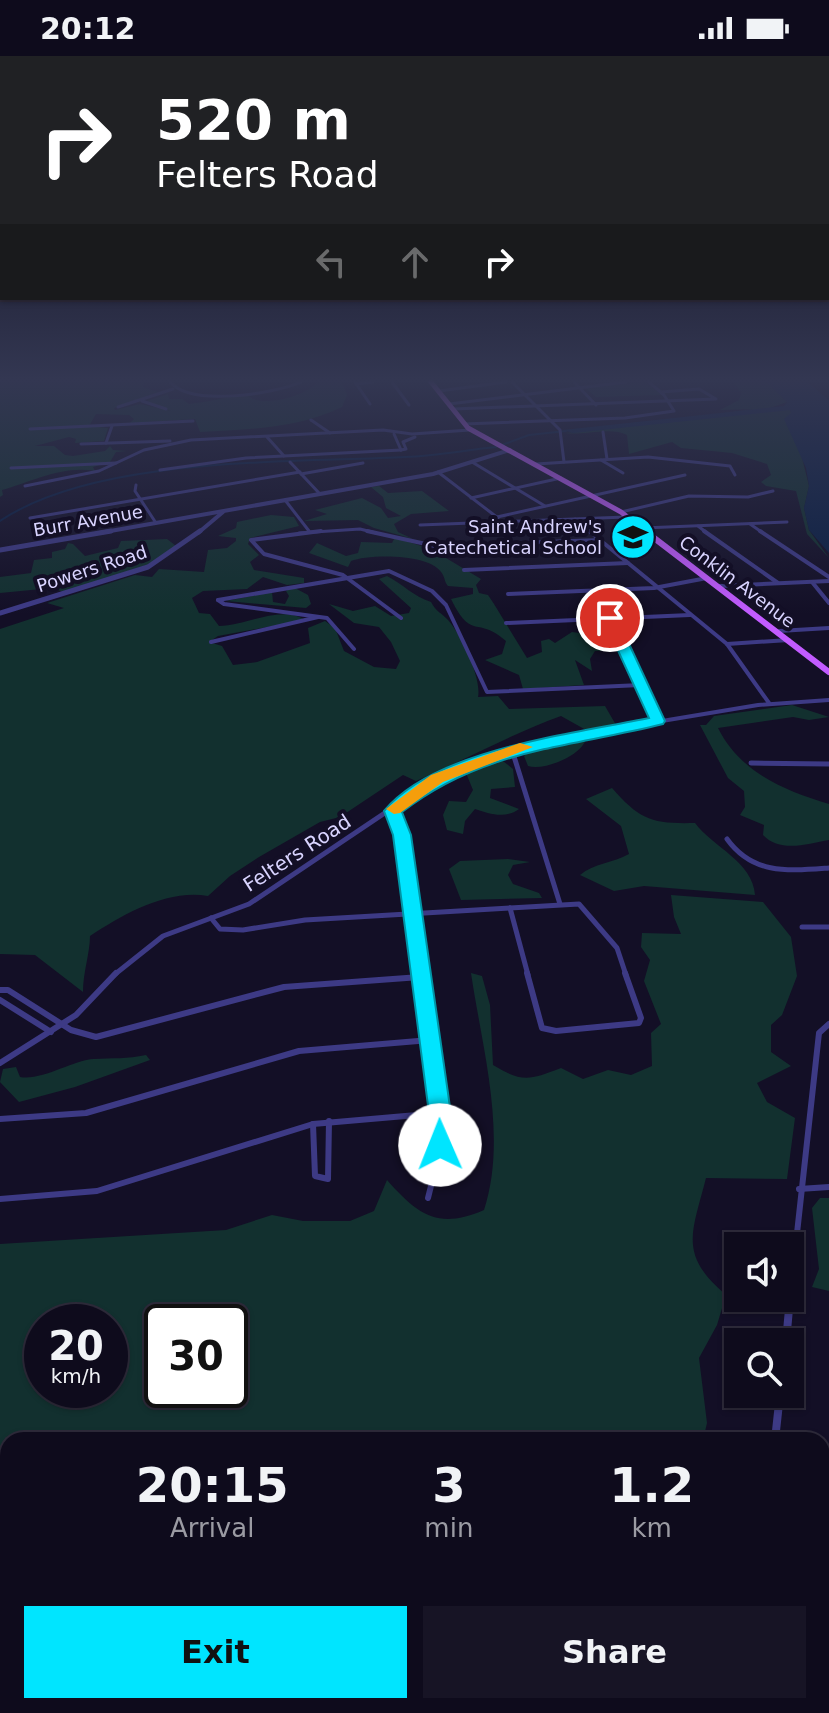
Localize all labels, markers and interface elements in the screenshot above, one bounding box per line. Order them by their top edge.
text: 20:12 [40,11,136,46]
text: 520 m [156,87,351,152]
icon: right [24,88,128,192]
text: Felters Road [156,154,379,195]
icon: left [309,240,353,284]
icon: ahead [393,240,437,284]
icon: right [477,240,521,284]
street label: Burr Avenue [32,501,144,540]
school or university icon: Saint Andrew's Catechetical School [609,513,657,561]
place label: Saint Andrew's Catechetical School [424,516,602,558]
street label: Conklin Avenue [675,531,799,632]
street label: Powers Road [34,541,150,596]
pin [576,584,644,652]
icon: arrive [588,596,632,640]
street label: Felters Road [239,809,355,897]
position arrow [398,1103,482,1187]
map controls [724,1232,804,1408]
button: sound [724,1232,804,1312]
speed limit sign: 30 [144,1304,248,1408]
text: 20 [48,1323,104,1369]
button: search [724,1328,804,1408]
text: km/h [51,1364,101,1388]
text: 20:15 [136,1457,289,1513]
text: 3 [432,1457,466,1513]
text: 1.2 [609,1457,694,1513]
text: Arrival [170,1513,254,1543]
text: min [424,1513,473,1543]
text: km [631,1513,672,1543]
button: Exit [24,1606,407,1698]
button: Share [423,1606,806,1698]

